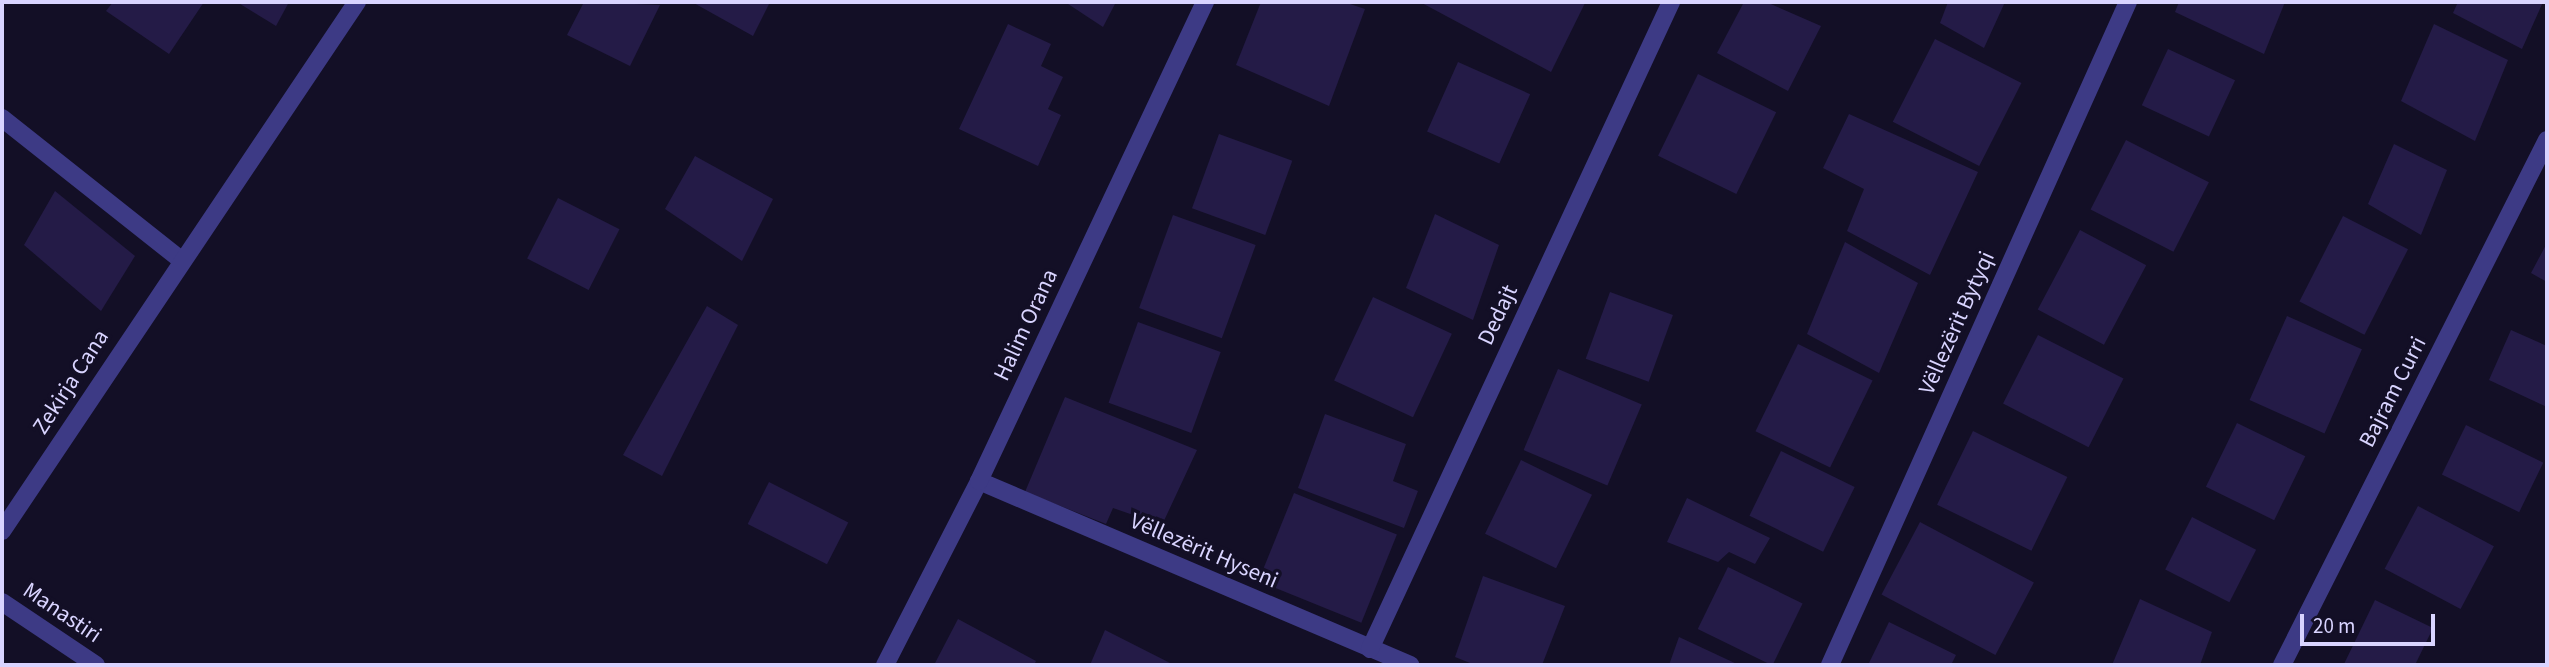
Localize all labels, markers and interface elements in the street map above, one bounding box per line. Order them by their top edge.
street label: Vëllezërit Bytyqi [1913,247,2001,399]
street label: Halim Orana [988,265,1064,385]
street label: Dedajt [1472,280,1524,350]
street label: Zekirja Cana [27,325,115,439]
street label: Bajram Curri [2353,332,2433,452]
street label: Vëllezërit Hyseni [1126,507,1282,595]
street label: Manastiri [18,577,106,649]
scale bar [2304,600,2439,644]
text: 20 m [2313,611,2355,641]

